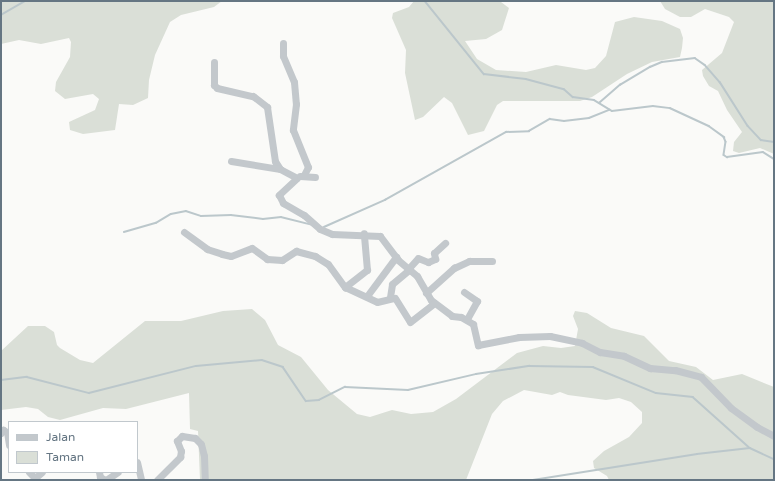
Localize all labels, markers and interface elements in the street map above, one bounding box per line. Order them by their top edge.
legend [8,421,138,473]
text: Jalan [46,430,75,444]
text: Taman [46,450,84,464]

